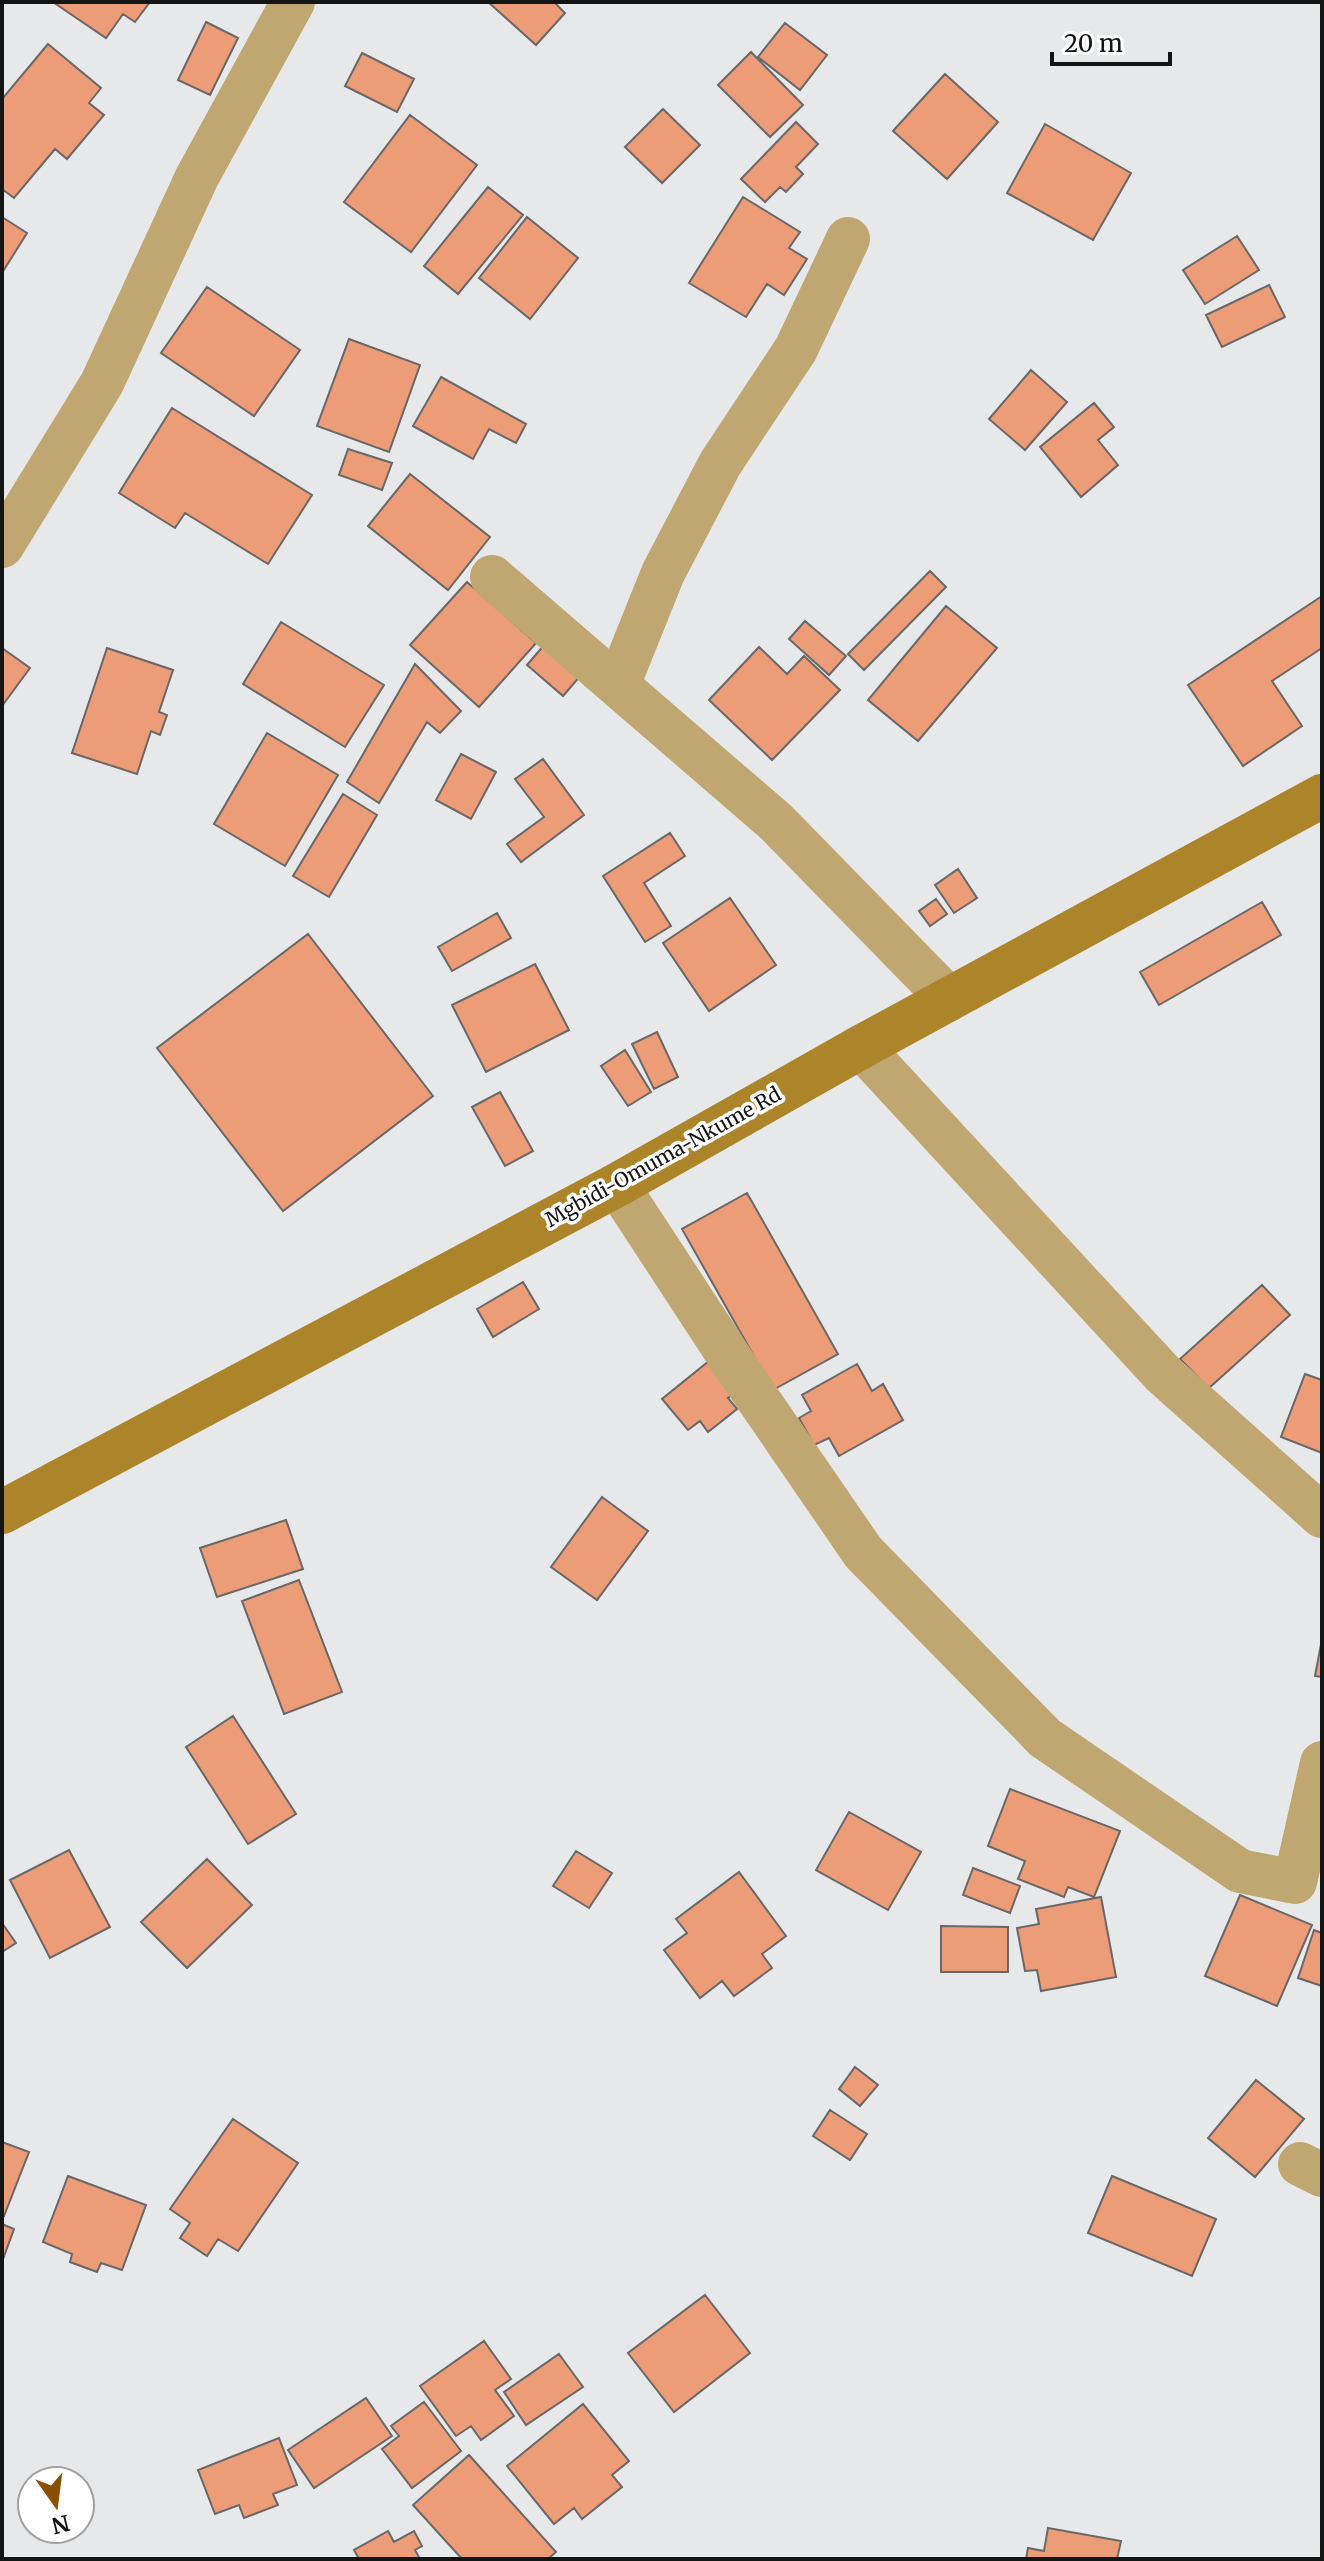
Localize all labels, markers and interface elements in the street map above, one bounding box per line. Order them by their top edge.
scale bar [1052,16,1170,66]
text: 20 m [1064,28,1123,59]
street label: Mgbidi-Omuma-Nkume Rd [541,1081,785,1232]
north arrow [16,2465,96,2545]
text: N [48,2509,73,2540]

